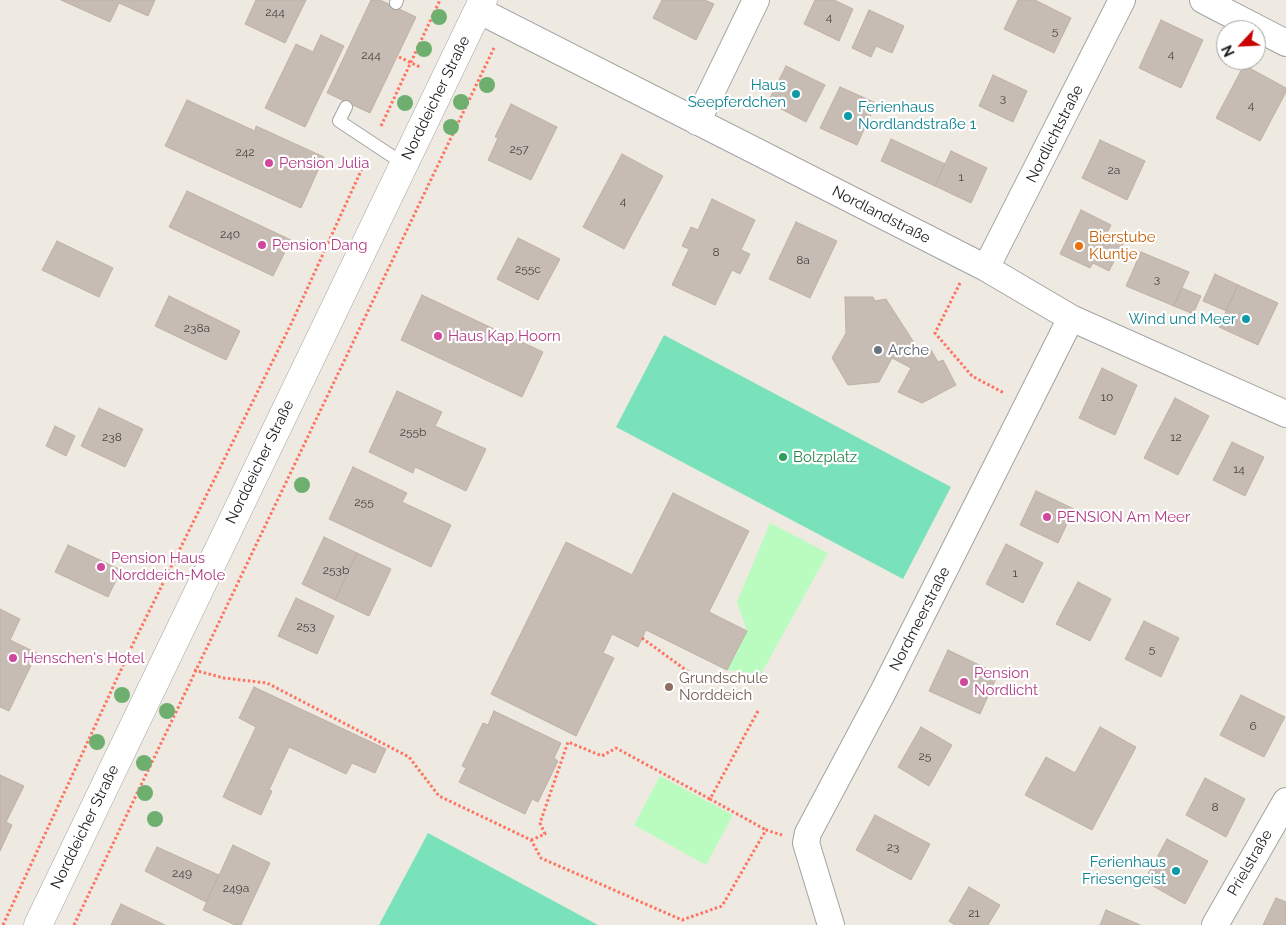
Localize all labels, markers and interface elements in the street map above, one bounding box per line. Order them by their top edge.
house number: 244 [265,5,285,19]
house number: 4 [826,10,832,24]
north arrow [1216,20,1266,70]
house number: 5 [1052,24,1058,38]
street label: Norddeicher Straße [398,33,474,163]
text: N [1219,43,1238,59]
house number: 4 [1168,47,1174,61]
house number: 244 [361,48,381,62]
place label: Haus Seepferdchen [688,76,786,111]
street label: Nordlichtstraße [1023,82,1087,186]
marker: Haus Seepferdchen [790,88,802,100]
house number: 3 [1000,91,1006,105]
place label: Ferienhaus Nordlandstraße 1 [858,98,976,133]
house number: 4 [1248,98,1254,112]
marker: Ferienhaus Nordlandstraße 1 [842,110,854,122]
house number: 257 [509,142,529,156]
house number: 242 [235,145,255,159]
place label: Pension Julia [279,154,369,172]
marker: Pension Julia [263,157,275,169]
house number: 2a [1108,163,1120,177]
house number: 1 [958,170,964,184]
street label: Nordlandstraße [829,183,933,247]
house number: 4 [620,194,626,208]
house number: 240 [220,227,240,241]
place label: Bierstube Kluntje [1089,228,1156,263]
place label: Pension Dang [272,236,368,254]
marker: Pension Dang [256,239,268,251]
marker: Bierstube Kluntje [1073,240,1085,252]
house number: 8 [712,245,720,259]
house number: 8a [796,253,810,267]
house number: 255c [515,262,541,276]
house number: 3 [1154,272,1160,286]
place label: Wind und Meer [1128,310,1236,328]
marker: Wind und Meer [1240,313,1252,325]
house number: 238a [184,321,210,335]
place label: Haus Kap Hoorn [448,327,561,345]
marker: Haus Kap Hoorn [432,330,444,342]
place label: Arche [888,341,929,359]
marker: Arche [872,344,884,356]
house number: 10 [1101,390,1113,404]
street label: Norddeicher Straße [222,397,298,527]
house number: 255b [400,425,426,439]
house number: 238 [102,430,122,444]
house number: 12 [1170,430,1182,444]
place label: Bolzplatz [793,448,857,466]
marker: Bolzplatz [777,451,789,463]
house number: 14 [1233,462,1245,476]
house number: 255 [354,495,374,509]
place label: PENSION Am Meer [1057,508,1190,526]
marker: PENSION Am Meer [1041,511,1053,523]
place label: Pension Haus Norddeich-Mole [111,549,225,584]
marker: Pension Haus Norddeich-Mole [95,561,107,573]
house number: 253b [323,563,349,577]
street label: Nordmeerstraße [886,564,954,674]
house number: 1 [1012,566,1018,580]
house number: 253 [296,619,316,633]
house number: 5 [1149,642,1155,656]
place label: Henschen's Hotel [23,649,145,667]
marker: Henschen's Hotel [7,652,19,664]
place label: Pension Nordlicht [974,664,1038,699]
place label: Grundschule Norddeich [679,669,768,704]
marker: Pension Nordlicht [958,676,970,688]
marker: Grundschule Norddeich [663,681,675,693]
house number: 6 [1249,719,1257,733]
house number: 25 [919,749,931,763]
street label: Norddeicher Straße [47,762,123,892]
house number: 8 [1211,800,1219,814]
street label: Prielstraße [1224,827,1276,899]
house number: 23 [887,840,899,854]
place label: Ferienhaus Friesengeist [1082,853,1166,888]
marker: Ferienhaus Friesengeist [1170,865,1182,877]
house number: 249 [172,866,192,880]
house number: 249a [223,881,249,895]
house number: 21 [968,906,980,920]

